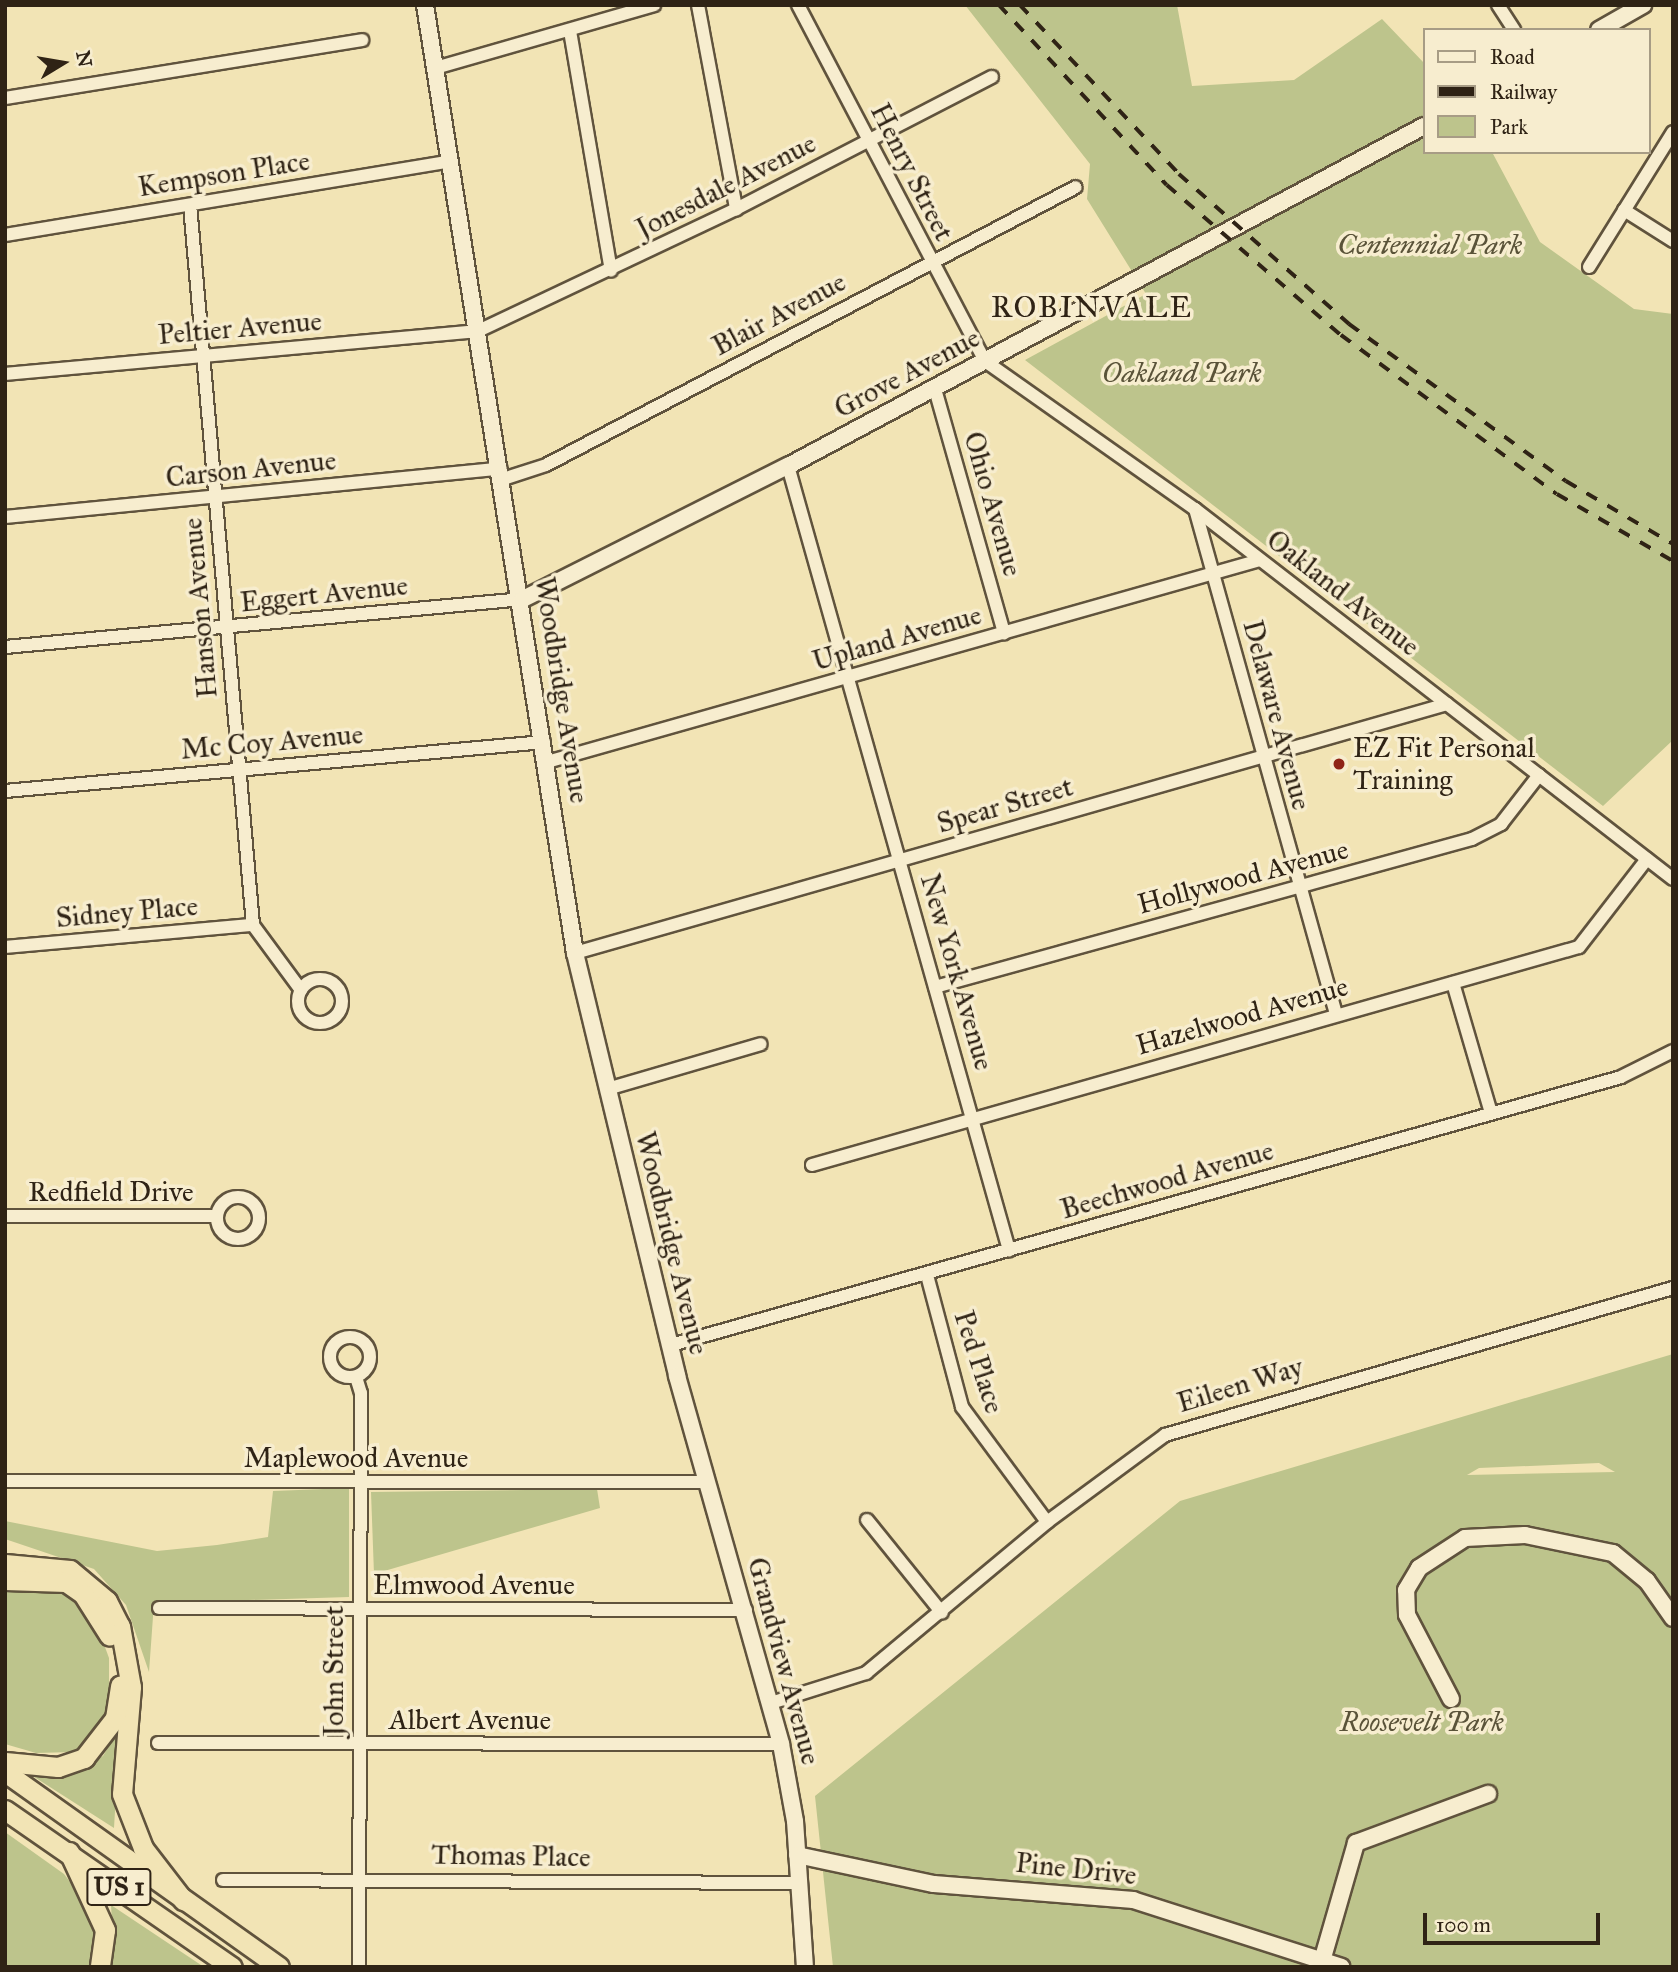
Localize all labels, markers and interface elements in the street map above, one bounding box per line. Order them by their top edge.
north arrow [28,28,98,98]
legend [1422,28,1650,154]
text: Road [1490,44,1535,70]
text: N [71,49,97,69]
text: Railway [1490,79,1557,105]
street label: Henry Street [863,98,961,246]
text: Park [1490,114,1528,140]
street label: Jonesdale Avenue [631,126,821,246]
street label: Kempson Place [136,144,312,204]
park label: Centennial Park [1337,228,1523,262]
street label: Blair Avenue [707,265,851,363]
district label: ROBINVALE [992,289,1192,325]
street label: Peltier Avenue [157,304,323,352]
street label: Grove Avenue [829,321,985,425]
park label: Oakland Park [1102,356,1262,390]
street label: Ohio Avenue [956,428,1030,580]
street label: Carson Avenue [164,443,338,495]
street label: Hanson Avenue [175,516,225,700]
street label: Oakland Avenue [1260,523,1426,663]
street label: Eggert Avenue [239,568,409,620]
street label: Woodbridge Avenue [528,574,596,806]
street label: Upland Avenue [809,598,985,678]
street label: Delaware Avenue [1236,616,1318,814]
street label: Mc Coy Avenue [179,717,365,767]
place label: EZ Fit Personal Training [1353,731,1535,797]
marker: EZ Fit Personal Training [1331,756,1347,772]
street label: Spear Street [933,770,1077,840]
street label: Hollywood Avenue [1134,833,1352,921]
street label: New York Avenue [913,870,1001,1074]
street label: Sidney Place [55,889,199,935]
street label: Hazelwood Avenue [1132,970,1352,1062]
street label: Woodbridge Avenue [628,1128,716,1358]
street label: Beechwood Avenue [1057,1134,1277,1226]
street label: Redfield Drive [28,1175,194,1209]
street label: Ped Place [947,1306,1011,1418]
street label: Eileen Way [1173,1350,1307,1420]
street label: Maplewood Avenue [244,1441,468,1475]
street label: Grandview Avenue [740,1554,828,1768]
street label: Elmwood Avenue [373,1568,575,1602]
street label: John Street [317,1605,351,1737]
street label: Albert Avenue [389,1703,551,1737]
park label: Roosevelt Park [1340,1705,1504,1739]
street label: Thomas Place [431,1838,591,1874]
street label: Pine Drive [1014,1846,1138,1892]
road number: US 1 [86,1864,152,1910]
scale bar [1426,1898,1603,1942]
text: 100 m [1436,1912,1491,1938]

